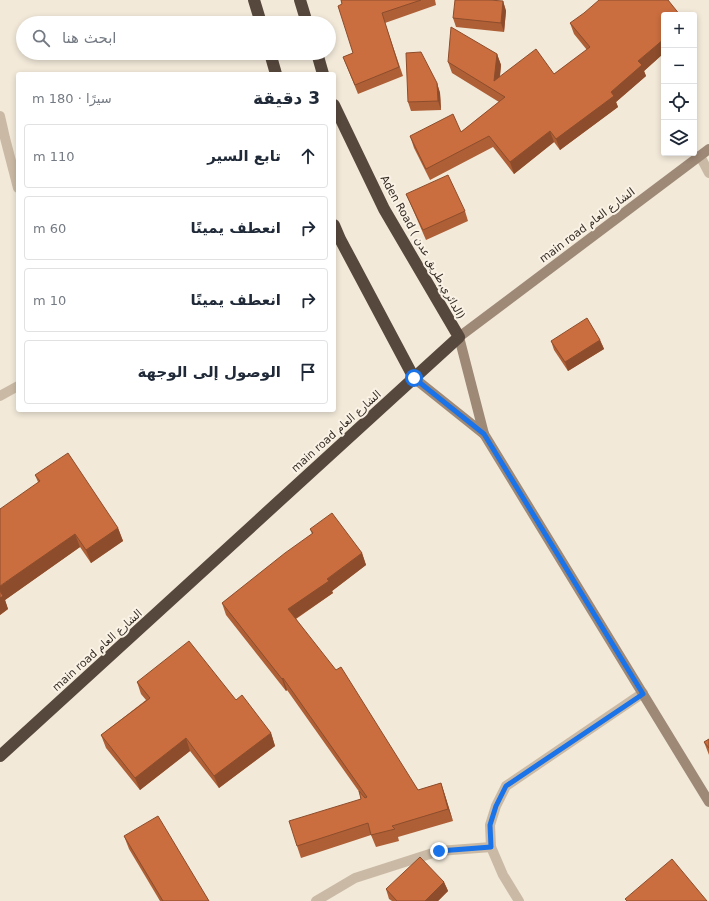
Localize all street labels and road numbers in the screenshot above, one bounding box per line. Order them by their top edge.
street label: Aden Road ( الدائري,طريق عدن) [377,173,468,322]
street label: main road الشارع العام [537,185,638,266]
street label: main road الشارع العام [289,388,384,475]
street label: main road الشارع العام [50,607,145,694]

